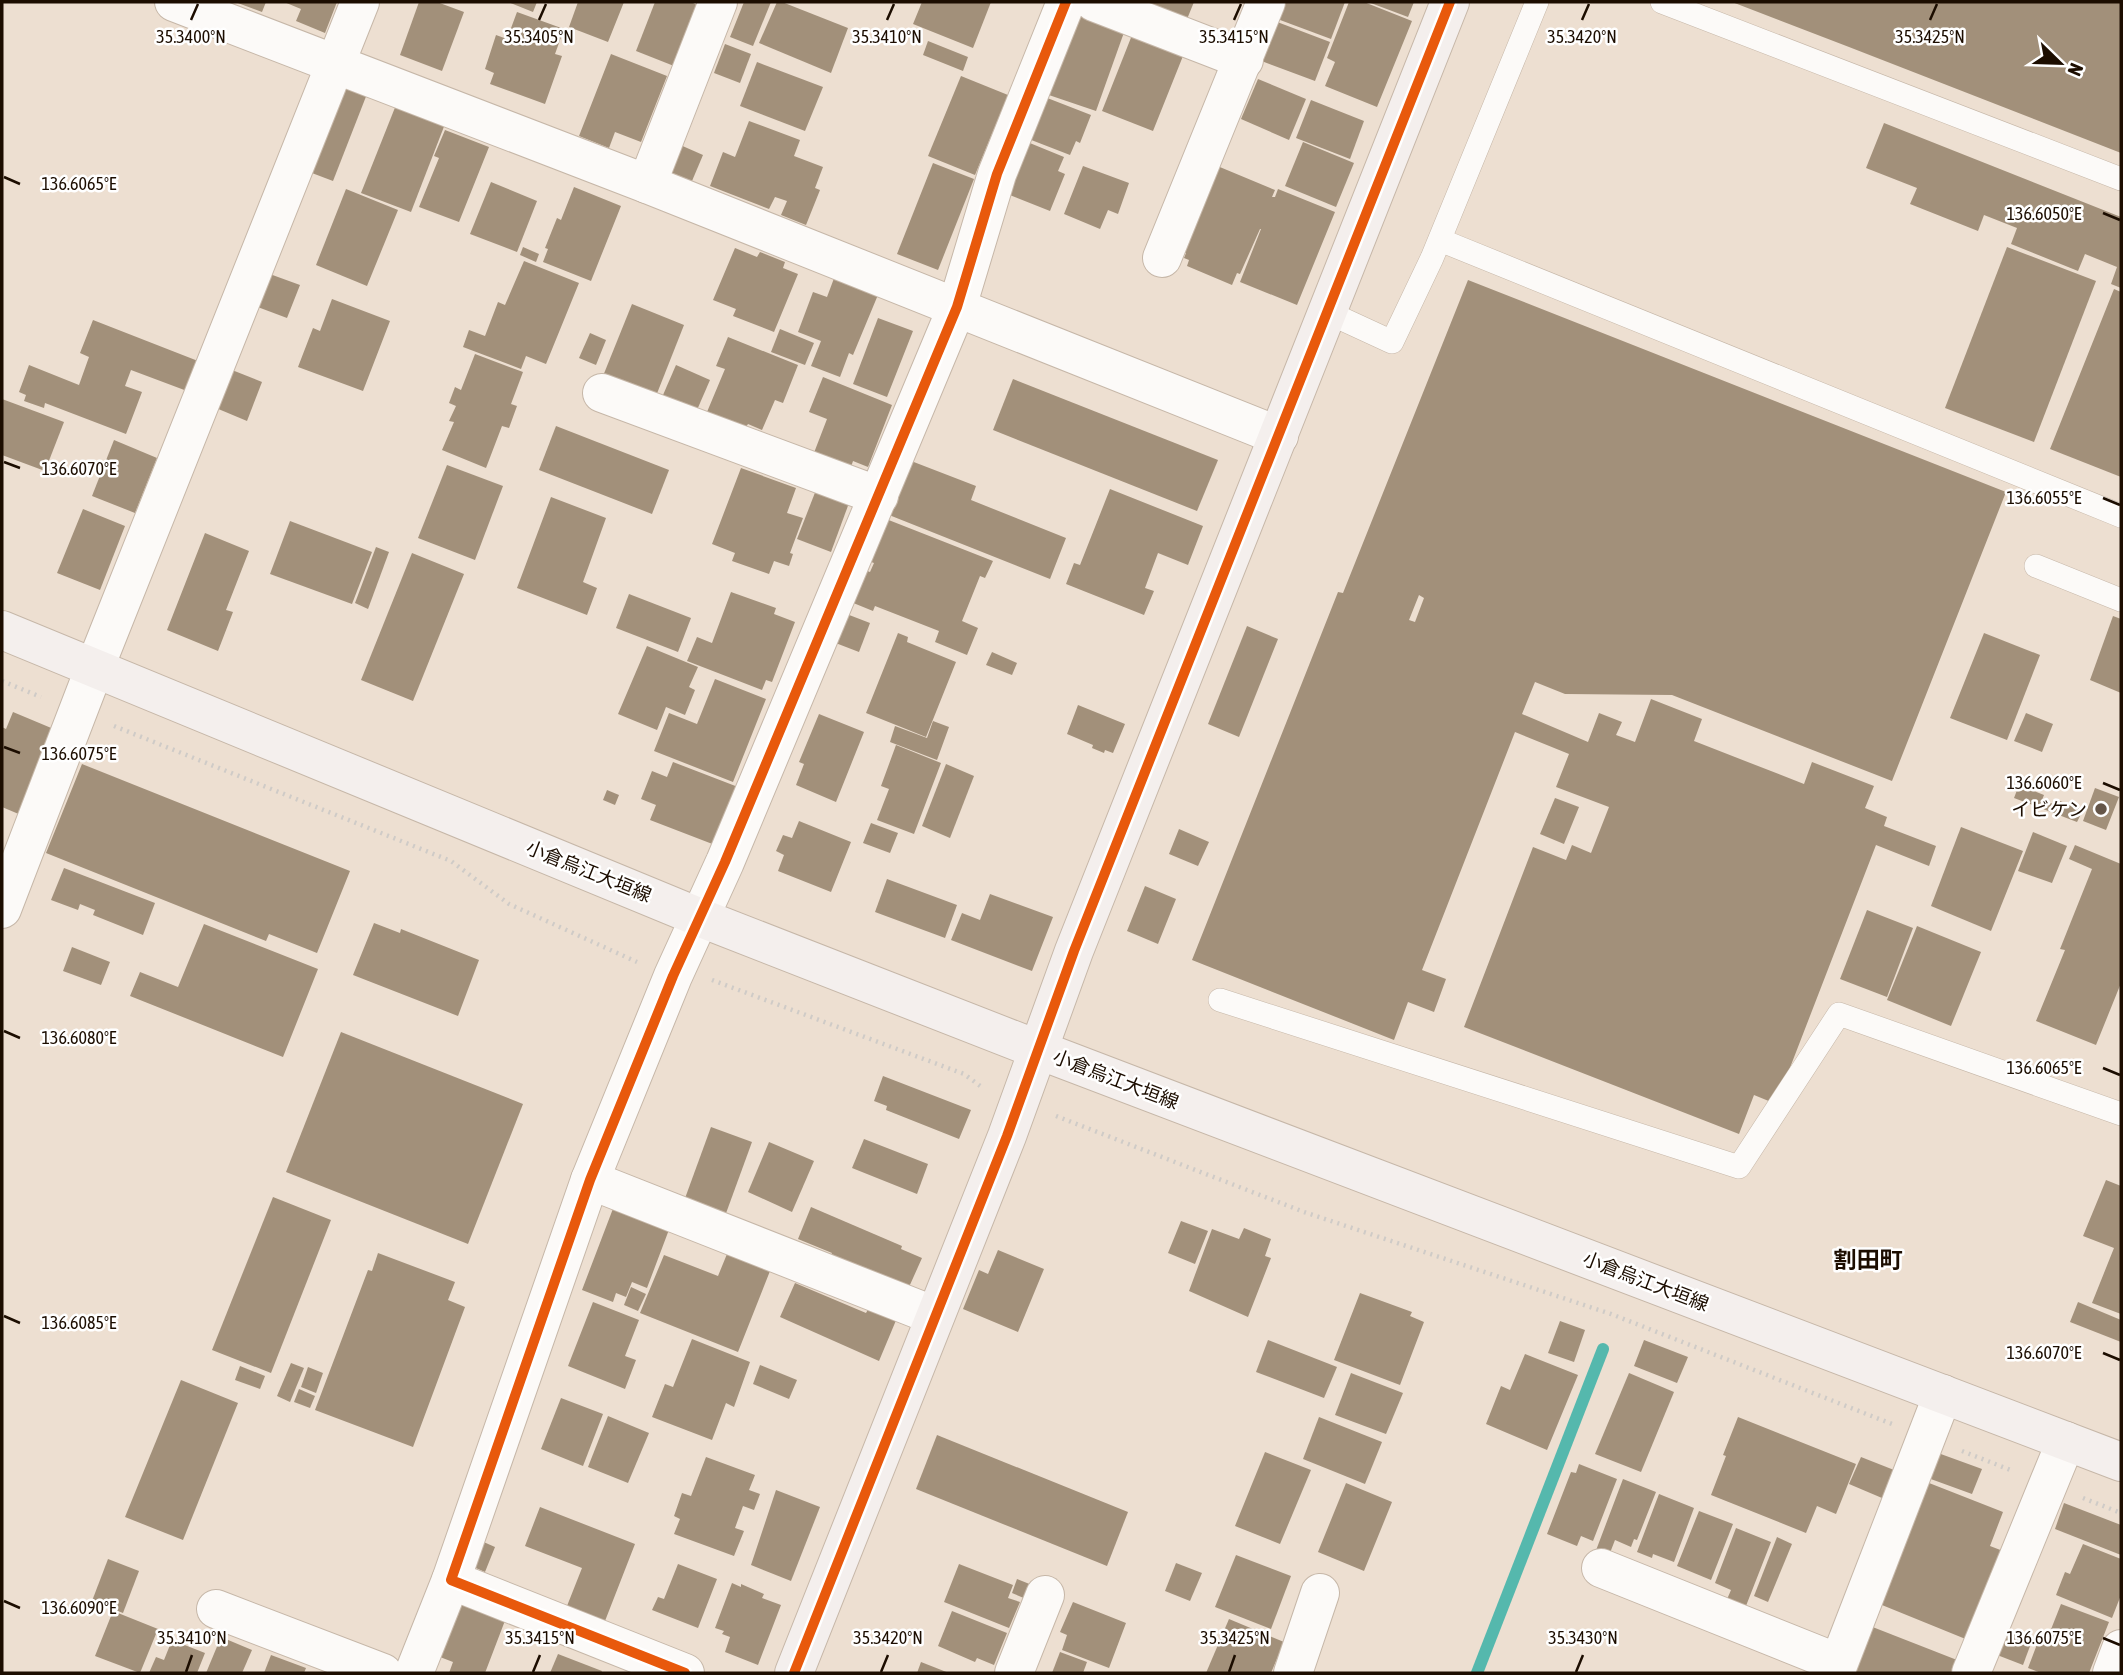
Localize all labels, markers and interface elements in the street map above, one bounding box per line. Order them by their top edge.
text: 35.3400°N [156,26,226,47]
text: 35.3405°N [504,26,574,47]
text: 35.3410°N [852,26,922,47]
text: 35.3415°N [1199,26,1269,47]
text: 35.3420°N [1547,26,1617,47]
text: 35.3425°N [1895,26,1965,47]
north arrow [2025,28,2095,98]
text: N [2063,60,2088,79]
text: 136.6065°E [41,173,117,194]
text: 136.6050°E [2006,203,2082,224]
text: 136.6070°E [41,458,117,479]
text: 136.6055°E [2006,487,2082,508]
text: 136.6075°E [41,743,117,764]
text: 136.6060°E [2006,772,2082,793]
place label: イビケン [2012,798,2087,820]
marker: イビケン [2093,801,2109,817]
street label: 小倉烏江大垣線 [523,836,655,906]
text: 136.6080°E [41,1027,117,1048]
street label: 小倉烏江大垣線 [1050,1045,1182,1113]
text: 136.6065°E [2006,1057,2082,1078]
street label: 小倉烏江大垣線 [1580,1247,1712,1315]
district label: 割田町 [1834,1247,1903,1273]
text: 136.6085°E [41,1312,117,1333]
text: 136.6070°E [2006,1342,2082,1363]
text: 136.6090°E [41,1597,117,1618]
text: 35.3410°N [157,1627,227,1648]
text: 35.3415°N [505,1627,575,1648]
text: 35.3420°N [853,1627,923,1648]
text: 35.3425°N [1200,1627,1270,1648]
text: 35.3430°N [1548,1627,1618,1648]
text: 136.6075°E [2006,1627,2082,1648]

